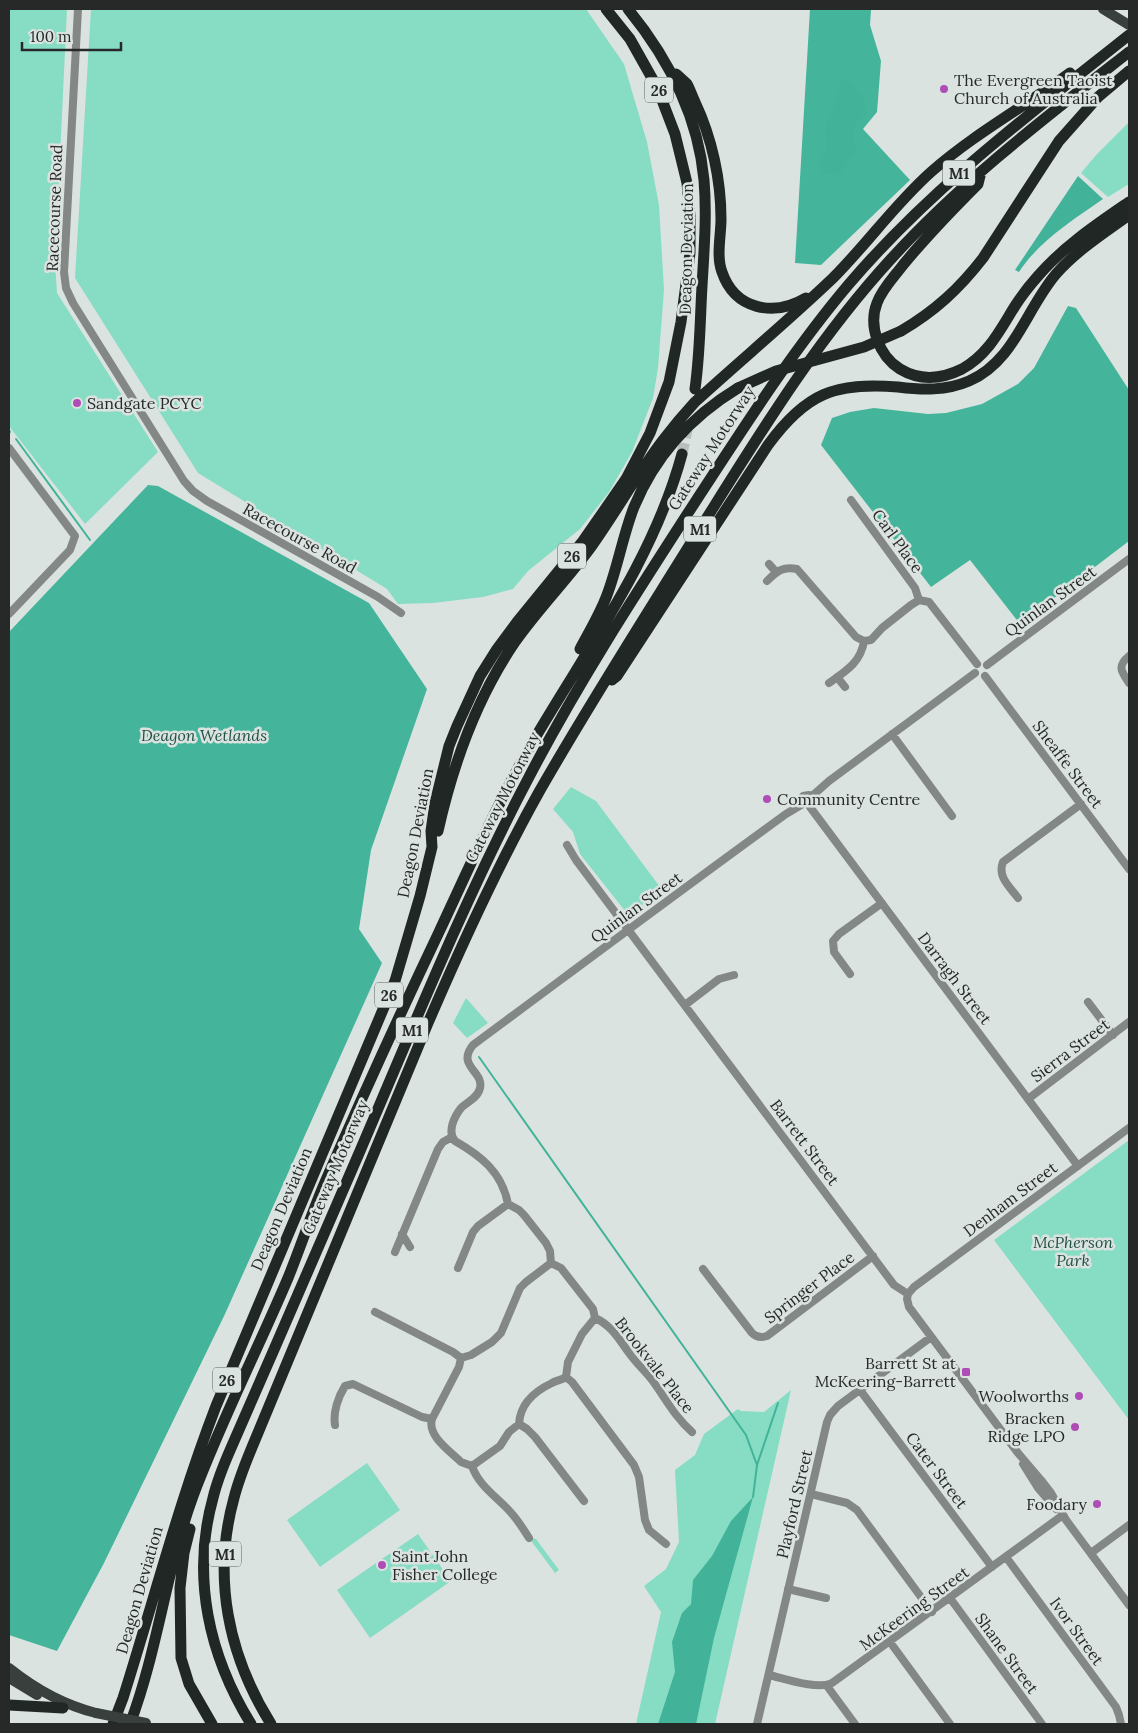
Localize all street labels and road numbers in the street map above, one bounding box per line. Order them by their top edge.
road number: 26 [645,78,673,102]
street label: Racecourse Road [42,144,66,272]
road number: M1 [943,160,975,186]
street label: Deagon Deviation [675,183,697,315]
street label: Gateway Motorway [663,382,759,514]
street label: Racecourse Road [240,498,361,578]
street label: Carl Place [868,505,928,577]
road number: M1 [684,516,716,542]
road number: 26 [558,544,586,568]
street label: Quinlan Street [1000,561,1100,641]
street label: Sheaffe Street [1029,716,1108,812]
street label: Gateway Motorway [460,728,544,866]
street label: Deagon Deviation [393,766,437,900]
street label: Quinlan Street [586,867,686,947]
street label: Darragh Street [914,928,997,1029]
road number: 26 [375,982,403,1008]
street label: Sierra Street [1027,1013,1114,1086]
road number: M1 [396,1018,428,1042]
street label: Barrett Street [766,1095,844,1190]
street label: Gateway Motorway [298,1096,373,1237]
street label: Deagon Deviation [246,1144,316,1274]
street label: Denham Street [959,1157,1061,1241]
street label: Springer Place [760,1246,858,1327]
street label: Brookvale Place [611,1313,699,1417]
road number: 26 [213,1368,241,1392]
street label: Cater Street [902,1428,973,1513]
street label: Playford Street [772,1447,816,1560]
street label: Deagon Deviation [111,1524,167,1656]
road number: M1 [209,1542,241,1566]
street label: McKeering Street [855,1561,973,1654]
street label: Ivor Street [1046,1593,1109,1669]
street label: Shane Street [971,1609,1043,1698]

